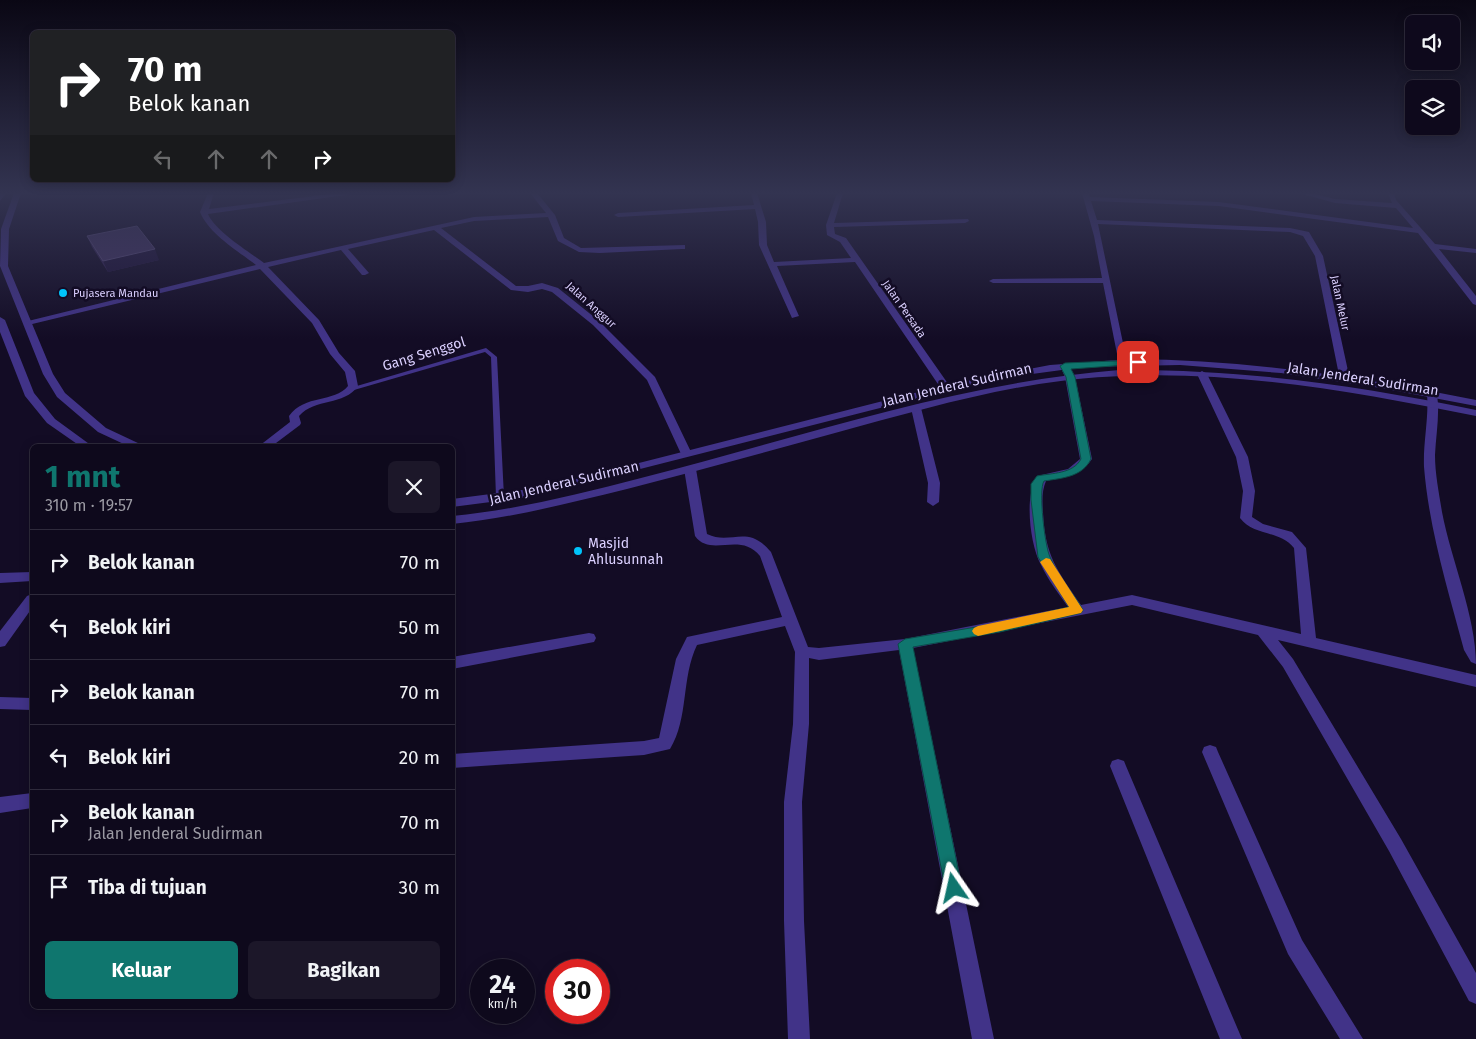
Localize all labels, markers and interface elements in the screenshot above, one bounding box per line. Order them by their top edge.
map controls [1405,15,1460,135]
button: sound [1405,15,1460,70]
text: 70 m [128,48,202,90]
icon: right [45,50,110,115]
button: layers [1405,80,1460,135]
text: Belok kanan [128,90,250,117]
icon: left [149,145,177,173]
icon: ahead [202,145,230,173]
icon: ahead [255,145,283,173]
icon: right [308,145,336,173]
street label: Jalan Melur [1328,274,1352,333]
street label: Jalan Persada [879,278,929,340]
street label: Jalan Anggur [563,279,619,331]
marker: Pujasera Mandau [57,287,69,299]
place label: Pujasera Mandau [73,287,158,300]
street label: Gang Senggol [381,333,467,375]
pin [1117,341,1159,383]
icon: arrive [1124,348,1152,376]
street label: Jalan Jenderal Sudirman [1286,359,1440,399]
street label: Jalan Jenderal Sudirman [881,360,1033,410]
street label: Jalan Jenderal Sudirman [488,458,640,508]
text: 1 mnt [45,459,120,495]
button: close [388,461,440,513]
text: 310 m · 19:57 [45,496,133,515]
place label: Masjid Ahlusunnah [588,535,663,568]
marker: Masjid Ahlusunnah [572,545,584,557]
icon: right [45,548,73,576]
text: Belok kanan [88,551,195,574]
text: 70 m [400,551,440,574]
icon: left [45,613,73,641]
text: Belok kiri [88,616,171,639]
text: 50 m [399,616,440,639]
icon: right [45,678,73,706]
text: Belok kanan [88,681,195,704]
text: 70 m [400,681,440,704]
icon: left [45,743,73,771]
text: Belok kiri [88,746,171,769]
text: 20 m [399,746,440,769]
text: Belok kanan [88,801,195,824]
icon: right [45,808,73,836]
text: 70 m [400,811,440,834]
text: Jalan Jenderal Sudirman [88,824,263,843]
position arrow [927,861,979,913]
icon: arrive [45,873,73,901]
text: Tiba di tujuan [88,876,207,899]
text: 30 m [399,876,440,899]
button: Keluar [45,941,238,999]
button: Bagikan [248,941,440,999]
speed limit sign: 30 [545,959,610,1024]
text: 24 [489,970,516,1000]
text: km/h [488,997,517,1011]

